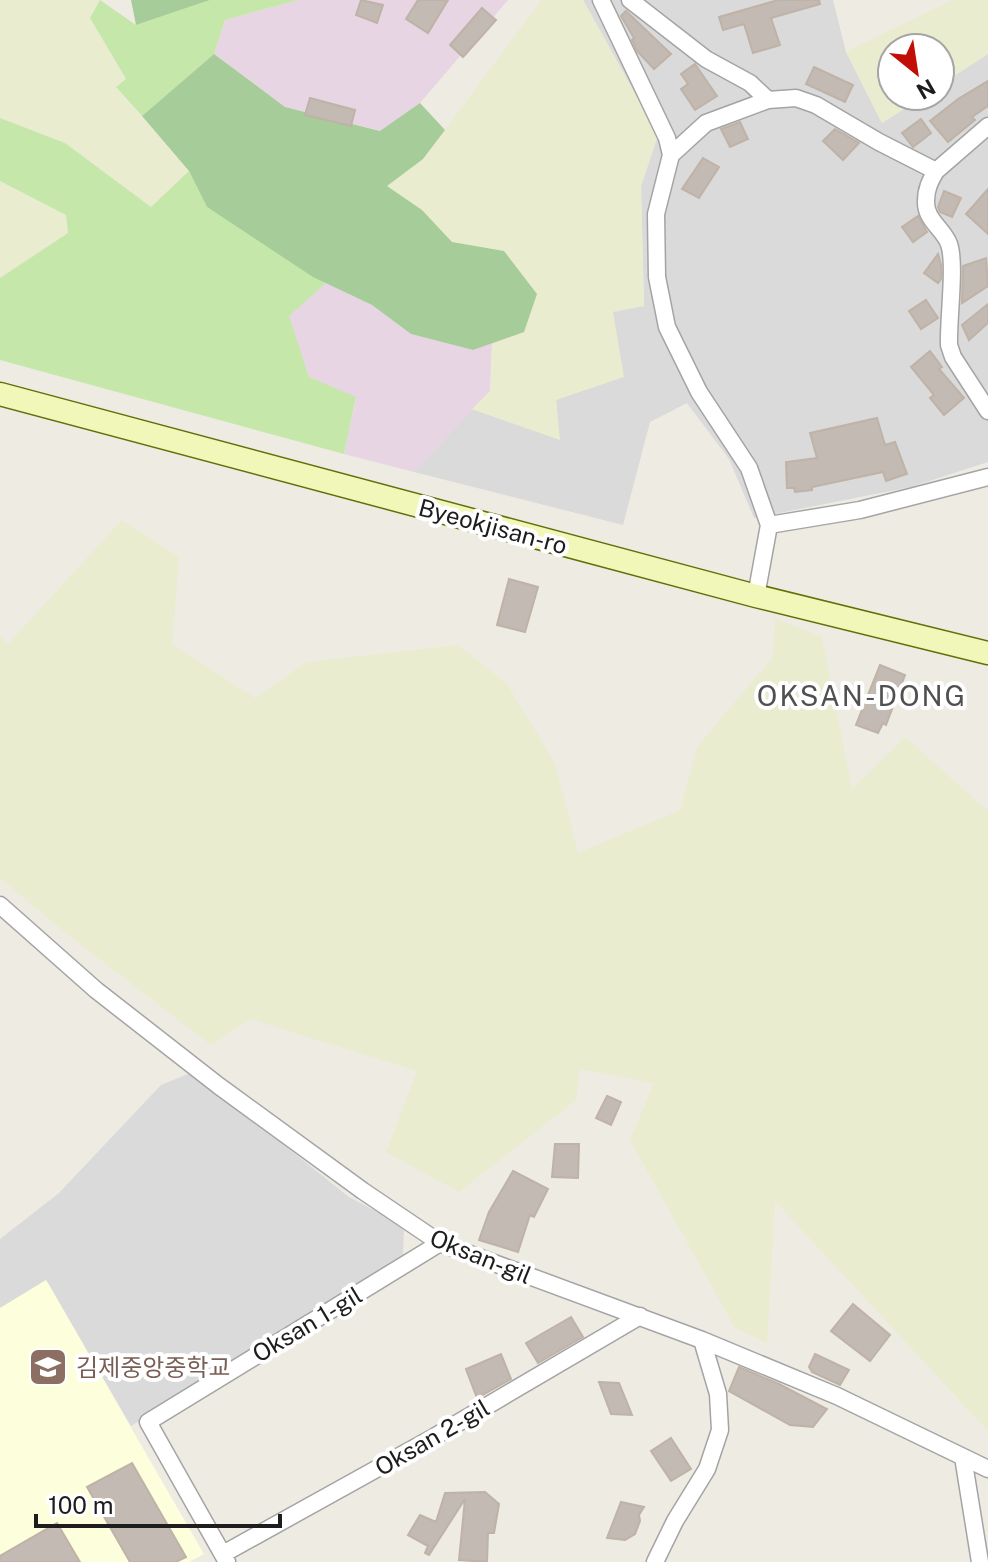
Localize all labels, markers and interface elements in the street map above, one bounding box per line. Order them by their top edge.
north arrow [876,32,956,112]
text: N [912,74,940,105]
street label: Byeokjisan-ro [416,493,570,559]
district label: OKSAN-DONG [757,679,967,712]
street label: Oksan-gil [426,1223,536,1289]
street label: Oksan 1-gil [247,1280,367,1368]
school or university icon: 김제중앙중학교 [27,1346,69,1388]
place label: 김제중앙중학교 [76,1353,231,1381]
street label: Oksan 2-gil [370,1393,494,1481]
scale bar [36,1478,280,1528]
text: 100 m [48,1491,114,1519]

